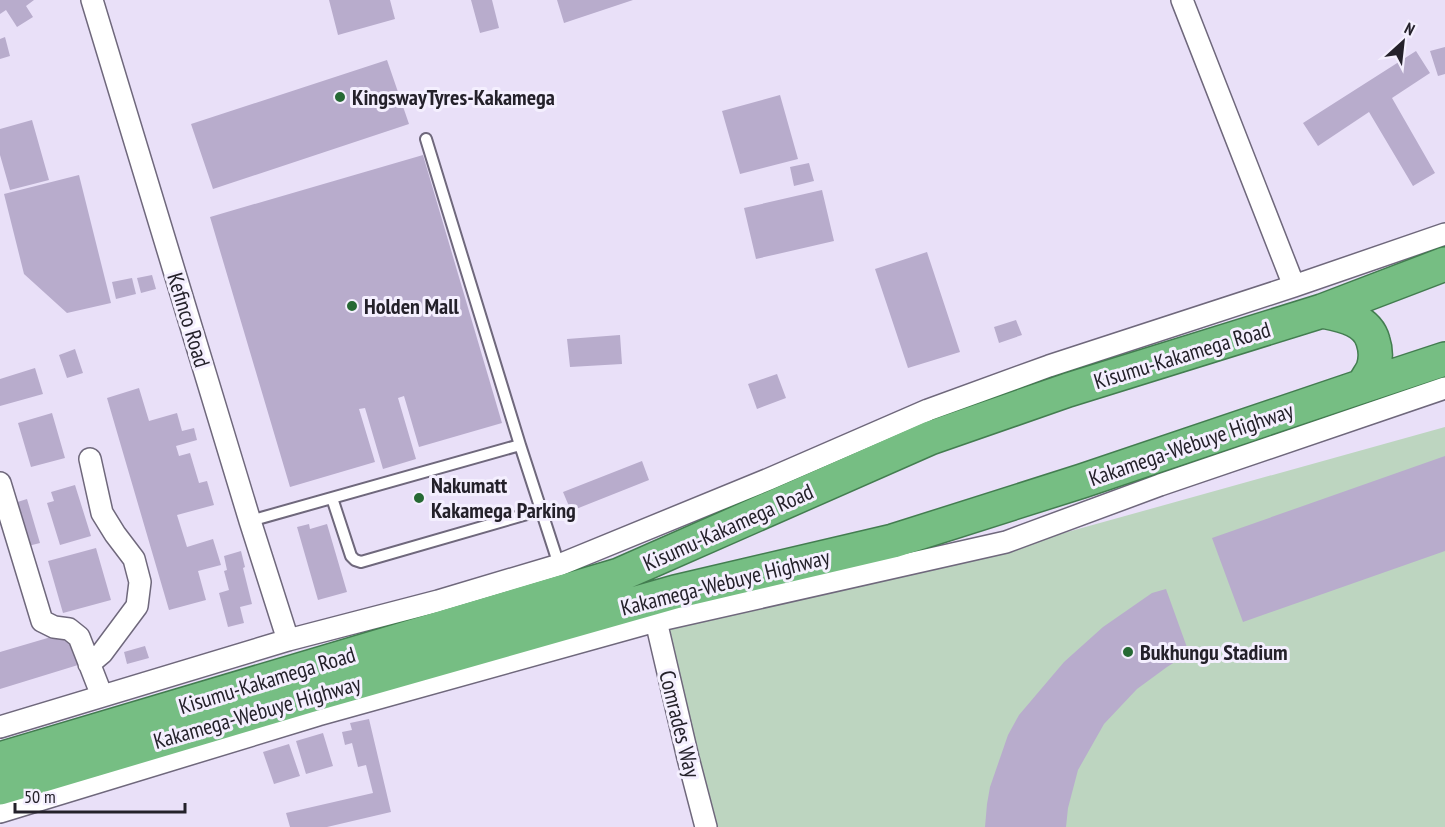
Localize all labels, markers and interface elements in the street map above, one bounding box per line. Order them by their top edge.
north arrow [1373,12,1433,72]
text: N [1401,18,1418,40]
place label: KingswayTyres-Kakamega [352,83,555,111]
marker: KingswayTyres-Kakamega [333,90,347,104]
street label: Kefinco Road [161,269,217,371]
place label: Holden Mall [364,292,459,320]
marker: Holden Mall [345,299,359,313]
street label: Kisumu-Kakamega Road [1090,315,1274,395]
street label: Kakamega-Webuye Highway [1085,396,1298,492]
place label: Nakumatt Kakamega Parking [431,471,576,524]
street label: Kisumu-Kakamega Road [639,477,817,577]
marker: Nakumatt Kakamega Parking [412,491,426,505]
street label: Kakamega-Webuye Highway [618,542,833,622]
place label: Bukhungu Stadium [1140,638,1288,666]
street label: Kisumu-Kakamega Road [175,640,359,720]
marker: Bukhungu Stadium [1121,645,1135,659]
street label: Comrades Way [653,667,707,781]
street label: Kakamega-Webuye Highway [150,669,365,755]
scale bar [15,776,184,814]
text: 50 m [24,785,56,808]

